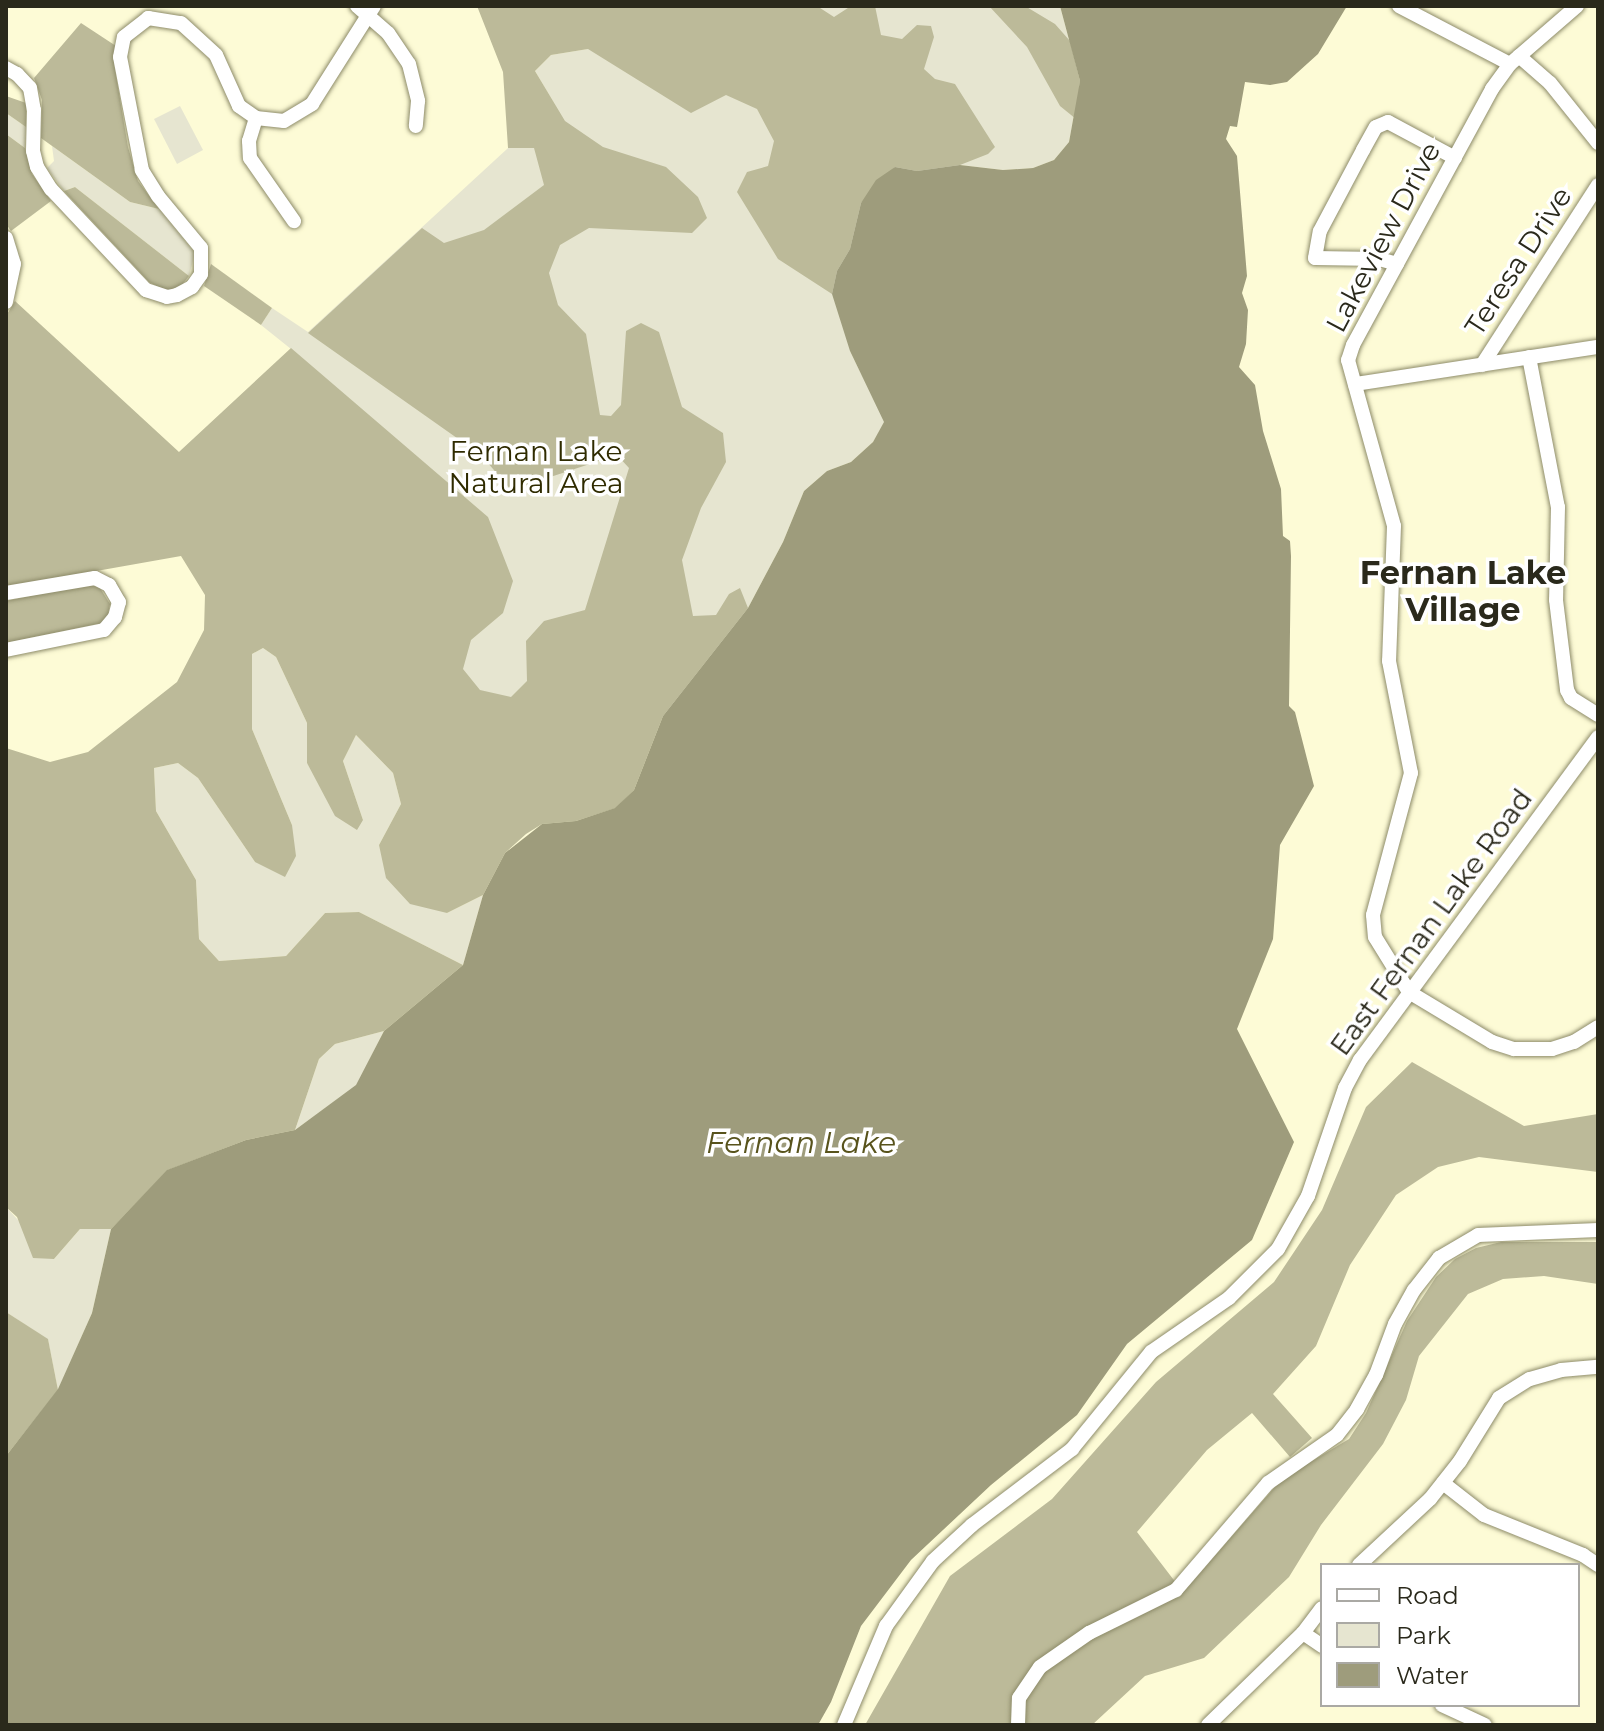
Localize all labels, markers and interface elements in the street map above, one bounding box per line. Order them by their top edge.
street label: Lakeview Drive [1319,136,1447,338]
street label: Teresa Drive [1458,181,1578,341]
park label: Fernan Lake Natural Area [449,434,623,500]
district label: Fernan Lake Village [1360,555,1566,630]
street label: East Fernan Lake Road [1323,782,1539,1062]
water label: Fernan Lake [706,1125,896,1161]
legend [1320,1563,1580,1707]
text: Road [1396,1581,1459,1610]
text: Park [1396,1621,1451,1650]
text: Water [1396,1661,1469,1690]

